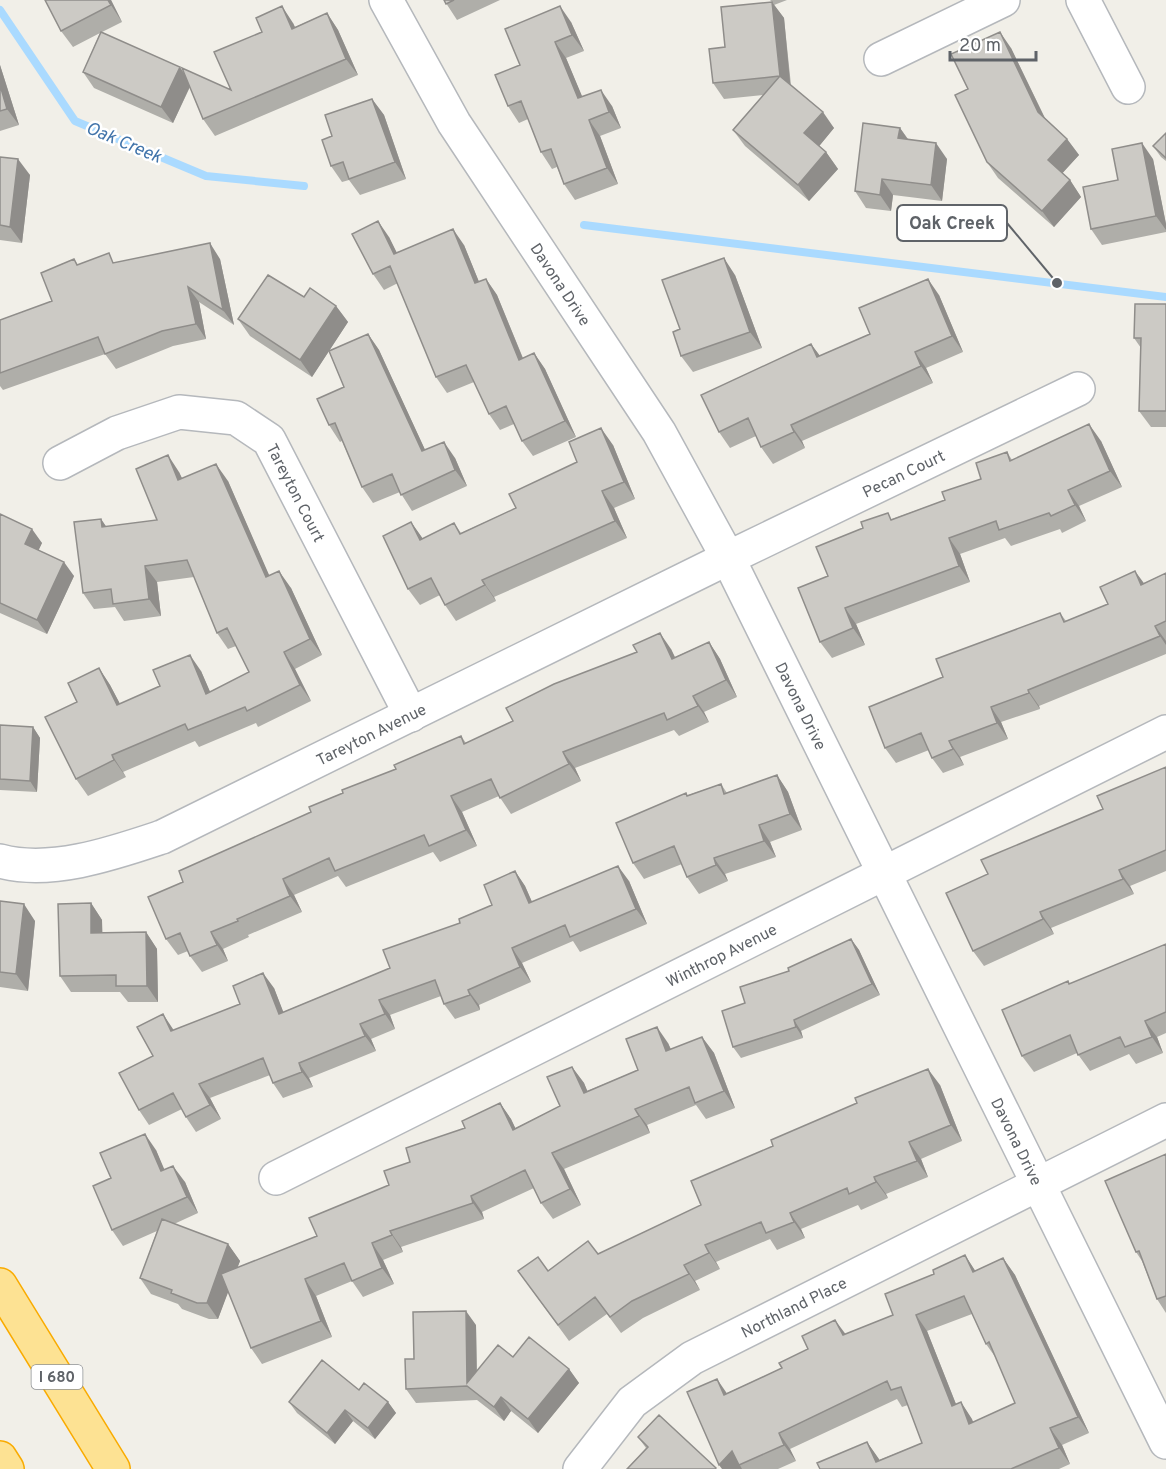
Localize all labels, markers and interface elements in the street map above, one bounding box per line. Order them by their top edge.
scale bar [950,24,1036,62]
text: 20 m [959,35,1001,58]
water label: Oak Creek [82,117,166,170]
callout: Oak Creek [897,205,1007,241]
text: Oak Creek [909,213,995,236]
street label: Davona Drive [525,240,594,331]
street label: Tareyton Court [261,441,328,546]
street label: Pecan Court [860,447,949,503]
street label: Davona Drive [769,660,830,754]
street label: Tareyton Avenue [314,700,430,771]
street label: Winthrop Avenue [663,920,781,993]
street label: Davona Drive [985,1095,1045,1189]
street label: Northland Place [738,1274,851,1344]
road number: I 680 [32,1365,82,1389]

